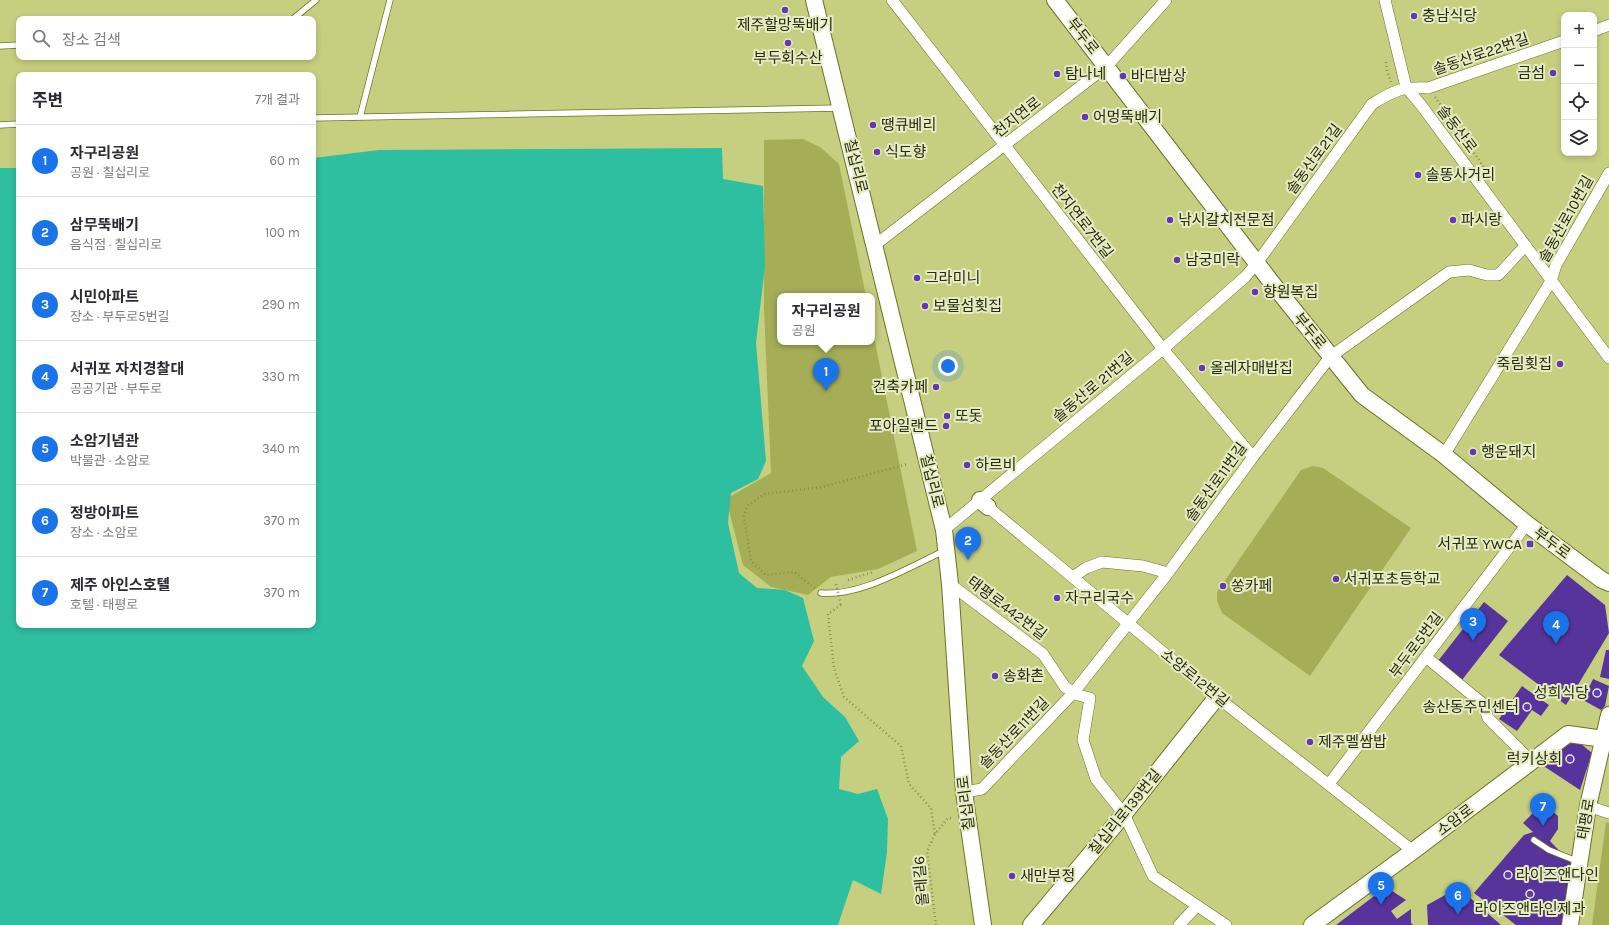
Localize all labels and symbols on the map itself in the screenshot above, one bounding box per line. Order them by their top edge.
marker: 제주할망뚝배기 [780,5,790,15]
place label: 충남식당 [1422,7,1477,25]
marker: 충남식당 [1409,11,1419,21]
street label: 부두로 [1063,14,1103,58]
place label: 제주할망뚝배기 [737,16,833,34]
street label: 솔동산로22번길 [1431,29,1531,79]
marker: 부두회수산 [783,38,793,48]
place label: 부두회수산 [753,49,823,67]
place label: 금섬 [1517,64,1545,82]
place label: 탐나네 [1065,65,1106,83]
place label: 바다밥상 [1131,67,1186,85]
marker: 금섬 [1548,68,1558,78]
marker: 탐나네 [1052,69,1062,79]
marker: 바다밥상 [1118,71,1128,81]
street label: 천지연로 [990,93,1044,141]
street label: 솔동산로 [1433,102,1481,156]
place label: 어멍뚝배기 [1093,108,1162,126]
marker: 어멍뚝배기 [1080,112,1090,122]
place label: 땡큐베리 [881,116,936,134]
marker: 땡큐베리 [868,120,878,130]
street label: 솔동산로21길 [1282,120,1346,198]
street label: 칠십리로 [841,137,871,195]
place label: 식도향 [885,143,927,161]
marker: 식도향 [872,147,882,157]
place label: 솔똥사거리 [1426,166,1495,184]
marker: 솔똥사거리 [1413,170,1423,180]
street label: 솔동산로10번길 [1535,172,1597,266]
street label: 천지연로7번길 [1047,180,1117,262]
place label: 낚시갈치전문점 [1178,211,1275,229]
place label: 파시랑 [1461,211,1503,229]
marker: 낚시갈치전문점 [1165,215,1175,225]
marker: 파시랑 [1448,215,1458,225]
place label: 남궁미락 [1185,251,1240,269]
marker: 남궁미락 [1172,255,1182,265]
place label: 그라미니 [925,269,980,287]
marker: 그라미니 [912,273,922,283]
place label: 향원복집 [1263,283,1318,301]
marker: 향원복집 [1250,287,1260,297]
place label: 보물섬횟집 [933,297,1002,315]
marker: 보물섬횟집 [920,301,930,311]
street label: 부두로 [1290,309,1330,353]
street label: 솔동산로 21번길 [1049,348,1137,426]
place label: 죽림횟집 [1497,355,1552,373]
your location [938,356,958,376]
pin: 1 [813,358,839,391]
place label: 올레자매밥집 [1210,359,1293,377]
marker: 죽림횟집 [1555,359,1565,369]
marker: 올레자매밥집 [1197,363,1207,373]
place label: 건축카페 [873,378,928,396]
marker: 건축카페 [931,382,941,392]
place label: 또돗 [955,407,983,425]
marker: 또돗 [942,411,952,421]
place label: 포아일랜드 [869,417,938,435]
marker: 포아일랜드 [941,421,951,431]
street label: 솔동산로11번길 [1181,439,1251,525]
place label: 행운돼지 [1481,443,1536,461]
marker: 행운돼지 [1468,447,1478,457]
street label: 칠십리로 [917,452,947,510]
place label: 하르비 [975,456,1016,474]
marker: 하르비 [962,460,972,470]
street label: 부두로 [1530,523,1574,563]
pin: 2 [955,527,981,560]
place label: 서귀포 YWCA [1438,535,1522,553]
marker: 서귀포 YWCA [1525,539,1535,549]
place label: 서귀포초등학교 [1344,570,1441,588]
street label: 태평로442번길 [964,572,1050,644]
marker: 서귀포초등학교 [1331,574,1341,584]
place label: 쏭카페 [1231,577,1272,595]
marker: 쏭카페 [1218,581,1228,591]
place label: 자구리국수 [1065,589,1134,607]
marker: 자구리국수 [1052,593,1062,603]
pin: 3 [1460,608,1486,641]
street label: 부두로5번길 [1386,609,1446,681]
pin: 4 [1543,611,1569,644]
street label: 소양로12번길 [1157,645,1233,711]
place label: 송화촌 [1003,667,1044,685]
marker: 송화촌 [990,671,1000,681]
place label: 성희식당 [1534,684,1589,702]
marker: 성희식당 [1592,688,1602,698]
street label: 솔동산로11번길 [975,693,1053,773]
place label: 송산동주민센터 [1422,698,1519,716]
marker: 송산동주민센터 [1522,702,1532,712]
place label: 제주멜쌈밥 [1318,733,1387,751]
marker: 제주멜쌈밥 [1305,737,1315,747]
place label: 럭키상회 [1507,750,1562,768]
marker: 럭키상회 [1565,754,1575,764]
street label: 칠십리로139번길 [1085,765,1165,859]
street label: 칠십리로 [954,775,978,831]
pin: 7 [1530,793,1556,826]
street label: 태평로 [1574,797,1598,841]
street label: 소암로 [1433,800,1477,840]
street label: 올레길6 [910,855,932,907]
place label: 라이즈앤다인 [1516,866,1599,884]
place label: 새만부정 [1020,867,1075,885]
marker: 라이즈앤다인 [1503,870,1513,880]
marker: 새만부정 [1007,871,1017,881]
pin: 5 [1368,872,1394,905]
pin: 6 [1445,882,1471,915]
marker: 라이즈앤다인제과 [1525,889,1535,899]
place label: 라이즈앤다인제과 [1475,900,1585,918]

